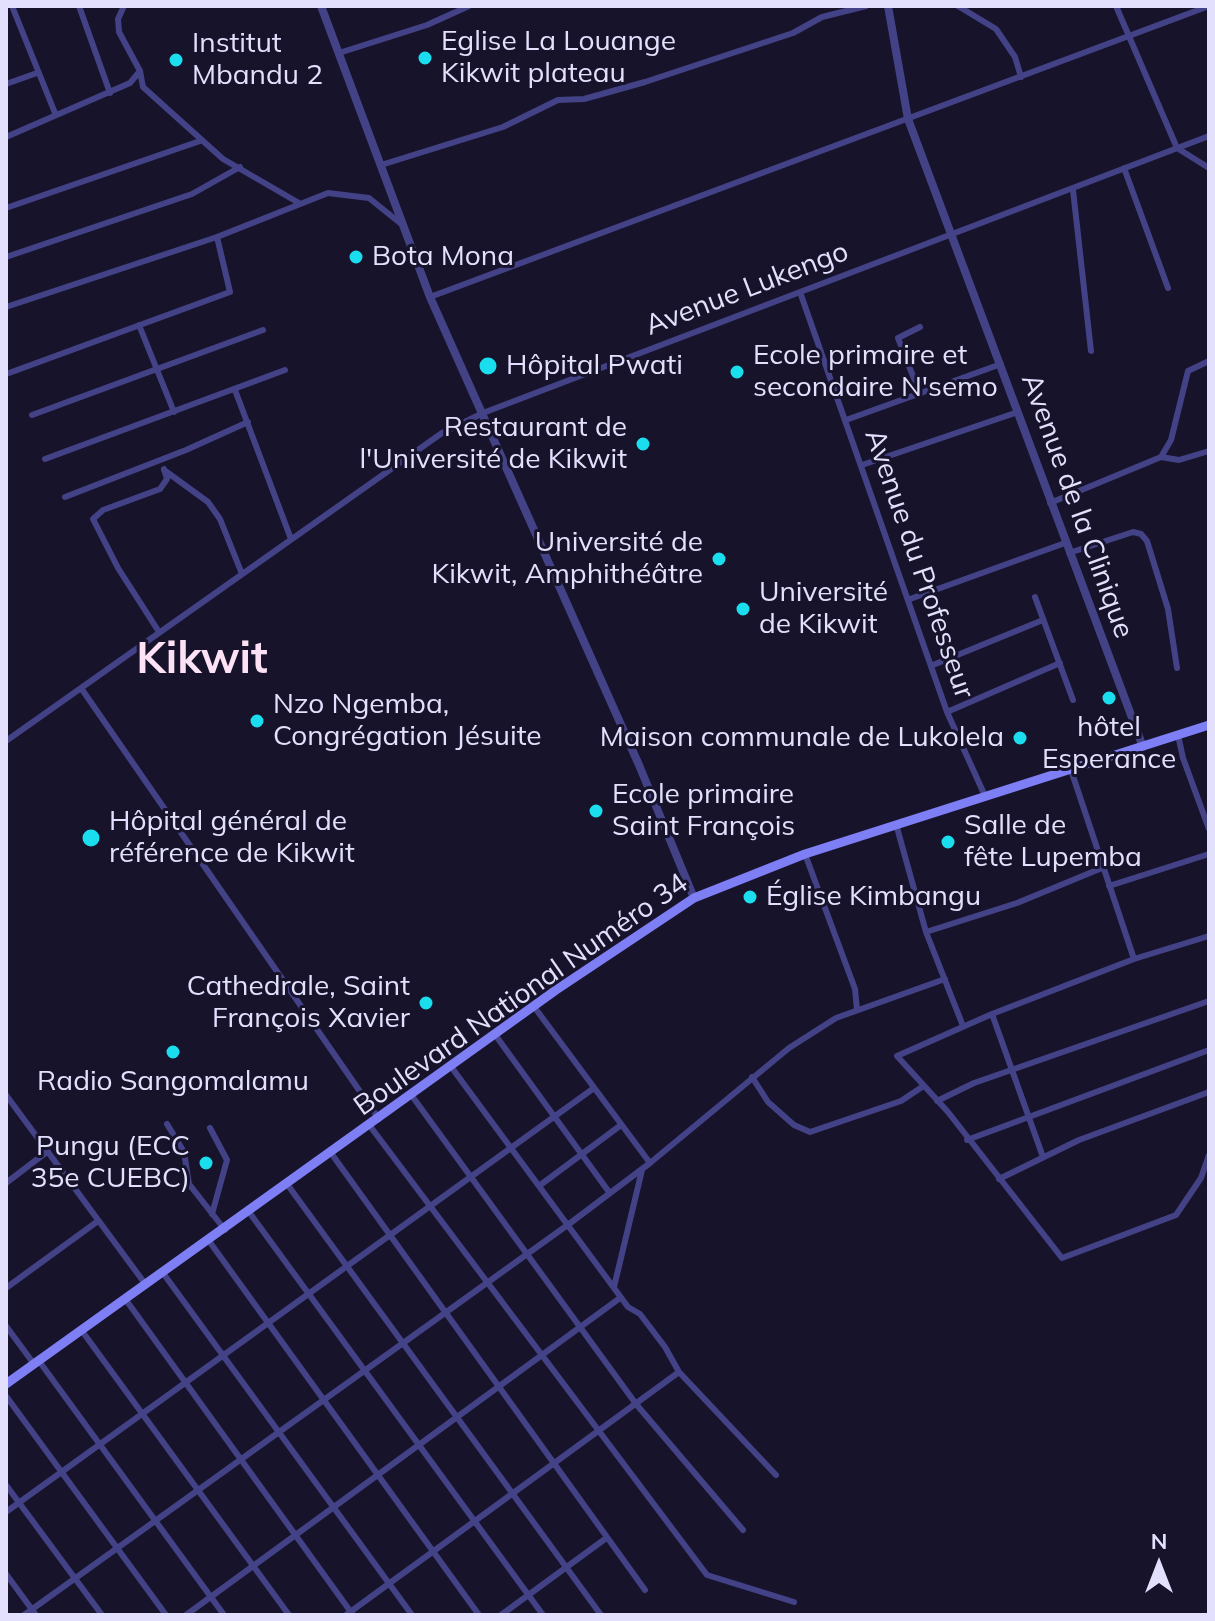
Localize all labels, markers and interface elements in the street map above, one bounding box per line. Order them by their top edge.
place label: Eglise La Louange Kikwit plateau [441,25,676,91]
place label: Institut Mbandu 2 [192,27,323,93]
marker: Eglise La Louange Kikwit plateau [416,49,434,67]
marker: Institut Mbandu 2 [167,51,185,69]
street label: Avenue Lukengo [641,235,853,343]
place label: Bota Mona [372,240,514,274]
marker: Bota Mona [347,248,365,266]
place label: Ecole primaire et secondaire N'semo [753,339,998,405]
place label: Hôpital Pwati [506,349,683,383]
marker: Hôpital Pwati [477,355,499,377]
marker: Ecole primaire et secondaire N'semo [728,363,746,381]
street label: Avenue de la Clinique [1014,369,1140,643]
place label: Restaurant de l'Université de Kikwit [359,411,627,477]
street label: Avenue du Professeur [857,425,981,703]
marker: Restaurant de l'Université de Kikwit [634,435,652,453]
place label: Université de Kikwit, Amphithéâtre [431,526,703,592]
marker: Université de Kikwit, Amphithéâtre [710,550,728,568]
place label: Université de Kikwit [759,576,888,642]
marker: Université de Kikwit [734,600,752,618]
district label: Kikwit [136,634,268,686]
place label: Nzo Ngemba, Congrégation Jésuite [273,688,542,754]
marker: hôtel Esperance [1100,689,1118,707]
place label: hôtel Esperance [1042,711,1176,777]
marker: Nzo Ngemba, Congrégation Jésuite [248,712,266,730]
place label: Maison communale de Lukolela [600,721,1004,755]
marker: Maison communale de Lukolela [1011,729,1029,747]
place label: Ecole primaire Saint François [612,778,795,844]
marker: Ecole primaire Saint François [587,802,605,820]
place label: Hôpital général de référence de Kikwit [109,805,355,871]
place label: Salle de fête Lupemba [964,809,1142,875]
marker: Hôpital général de référence de Kikwit [80,827,102,849]
marker: Salle de fête Lupemba [939,833,957,851]
street label: Boulevard National Numéro 34 [348,867,694,1123]
place label: Église Kimbangu [766,880,981,914]
marker: Église Kimbangu [741,888,759,906]
place label: Cathedrale, Saint François Xavier [187,970,410,1036]
marker: Cathedrale, Saint François Xavier [417,994,435,1012]
marker: Radio Sangomalamu [164,1043,182,1061]
place label: Radio Sangomalamu [37,1065,309,1099]
place label: Pungu (ECC 35e CUEBC) [31,1130,190,1196]
marker: Pungu (ECC 35e CUEBC) [197,1154,215,1172]
north arrow [1119,1525,1199,1605]
text: N [1151,1527,1167,1555]

